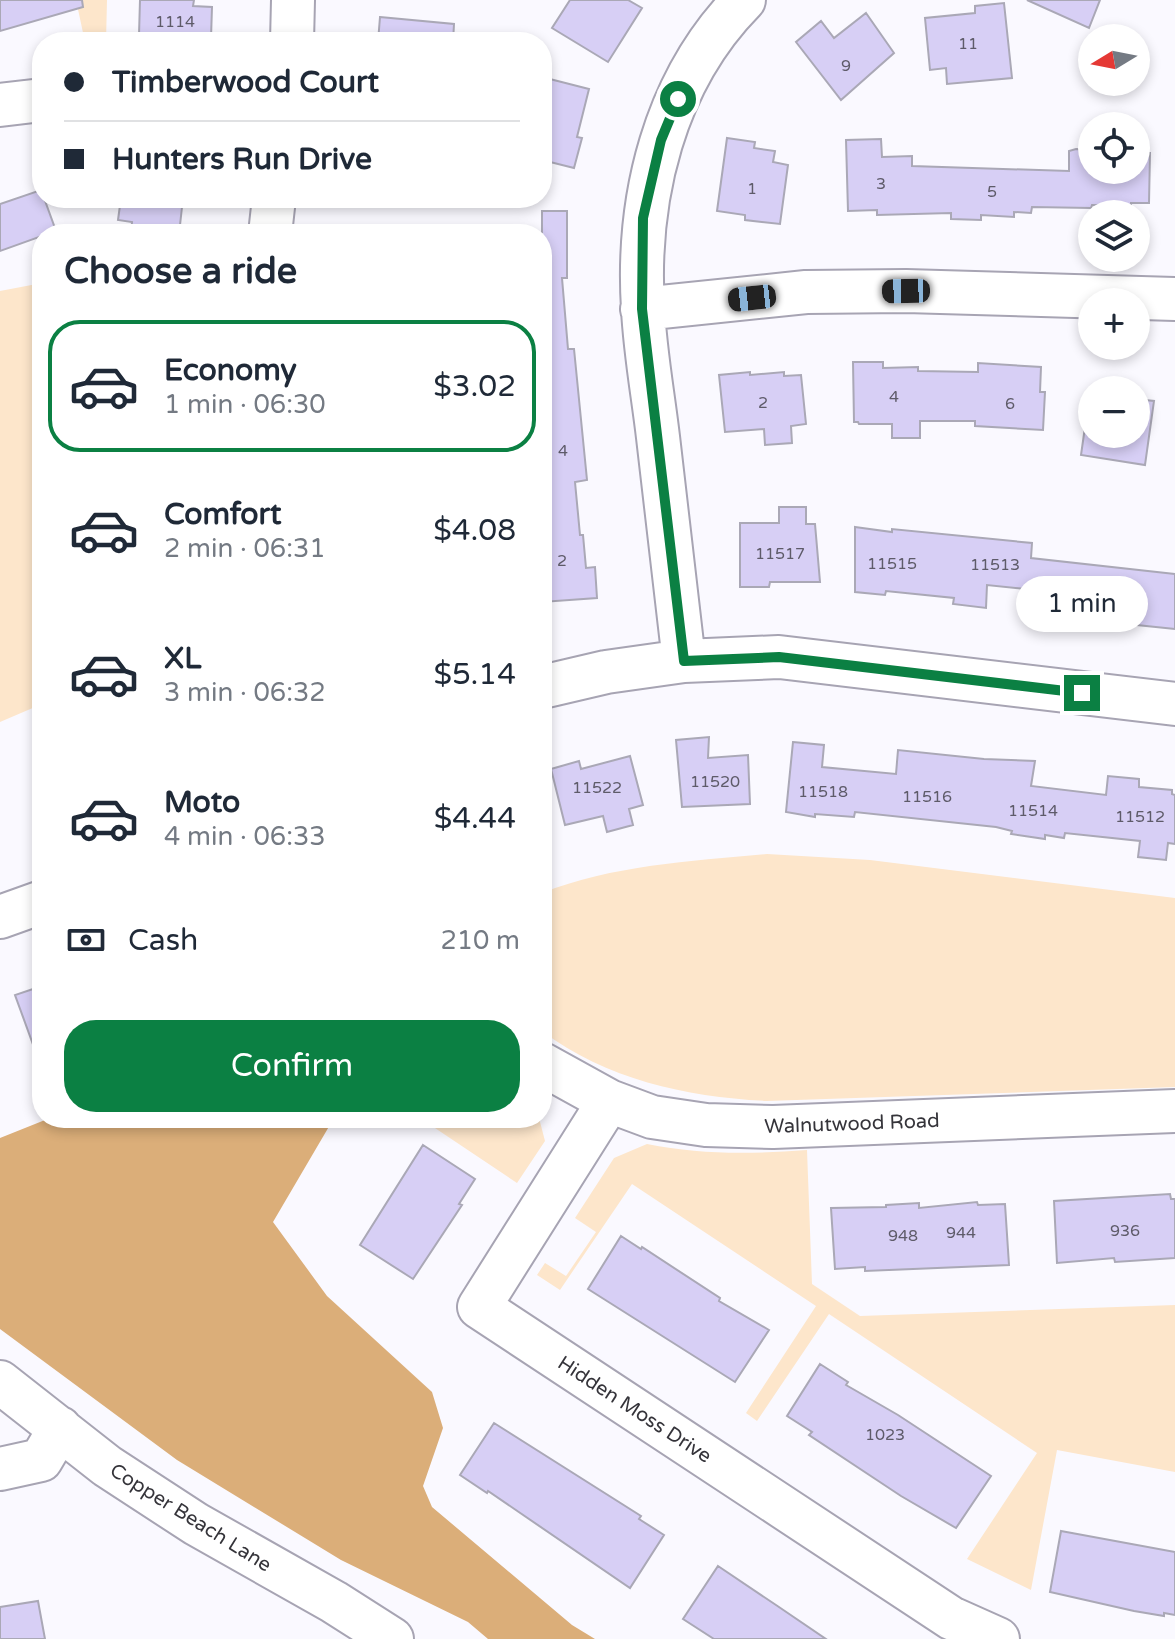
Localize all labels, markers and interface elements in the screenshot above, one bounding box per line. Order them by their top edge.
house number: 1114 [155,12,195,32]
north arrow [1078,24,1150,96]
map controls [1078,24,1150,448]
house number: 11 [958,34,978,54]
house number: 9 [841,56,851,76]
text: Timberwood Court [112,64,379,101]
route start [660,81,696,117]
button: locate [1078,112,1150,184]
text: Hunters Run Drive [112,141,372,178]
house number: 3 [876,174,886,194]
house number: 1 [747,179,757,199]
house number: 5 [987,182,997,202]
button: layers [1078,200,1150,272]
text: Choose a ride [64,250,297,293]
car [882,279,930,303]
car [727,284,777,312]
button: + [1078,288,1150,360]
icon: car [68,350,140,422]
text: Economy [164,352,297,389]
text: $3.02 [433,368,516,405]
button: − [1078,376,1150,448]
house number: 4 [889,387,899,407]
text: 1 min · 06:30 [164,389,326,420]
house number: 2 [758,393,768,413]
house number: 6 [1005,394,1015,414]
house number: 4 [558,441,568,461]
icon: car [68,494,140,566]
text: Comfort [164,496,282,533]
text: $4.08 [433,512,516,549]
text: 2 min · 06:31 [164,533,326,564]
house number: 11517 [755,544,805,564]
house number: 2 [557,551,567,571]
house number: 11515 [867,554,917,574]
house number: 11513 [970,555,1020,575]
callout: 1 min [1016,577,1148,633]
text: 1 min [1047,588,1117,619]
icon: car [68,638,140,710]
text: XL [164,640,201,677]
text: $5.14 [434,656,516,693]
route end [1064,675,1100,711]
text: 3 min · 06:32 [164,677,326,708]
house number: 11520 [690,772,740,792]
house number: 11522 [572,778,622,798]
icon: car [68,782,140,854]
house number: 11518 [798,782,848,802]
text: Moto [164,784,240,821]
house number: 11516 [902,787,952,807]
text: $4.44 [434,800,516,837]
house number: 11514 [1008,801,1058,821]
house number: 11512 [1115,807,1165,827]
text: 4 min · 06:33 [164,821,326,852]
icon: cash [64,918,108,962]
text: Cash [128,922,198,959]
text: 210 m [440,925,520,956]
button: Confirm [64,1020,520,1112]
street label: Walnutwood Road [764,1109,940,1139]
house number: 936 [1110,1221,1140,1241]
house number: 944 [946,1223,976,1243]
house number: 948 [888,1226,918,1246]
street label: Hidden Moss Drive [553,1351,716,1469]
house number: 1023 [865,1425,905,1445]
street label: Copper Beach Lane [105,1458,276,1577]

